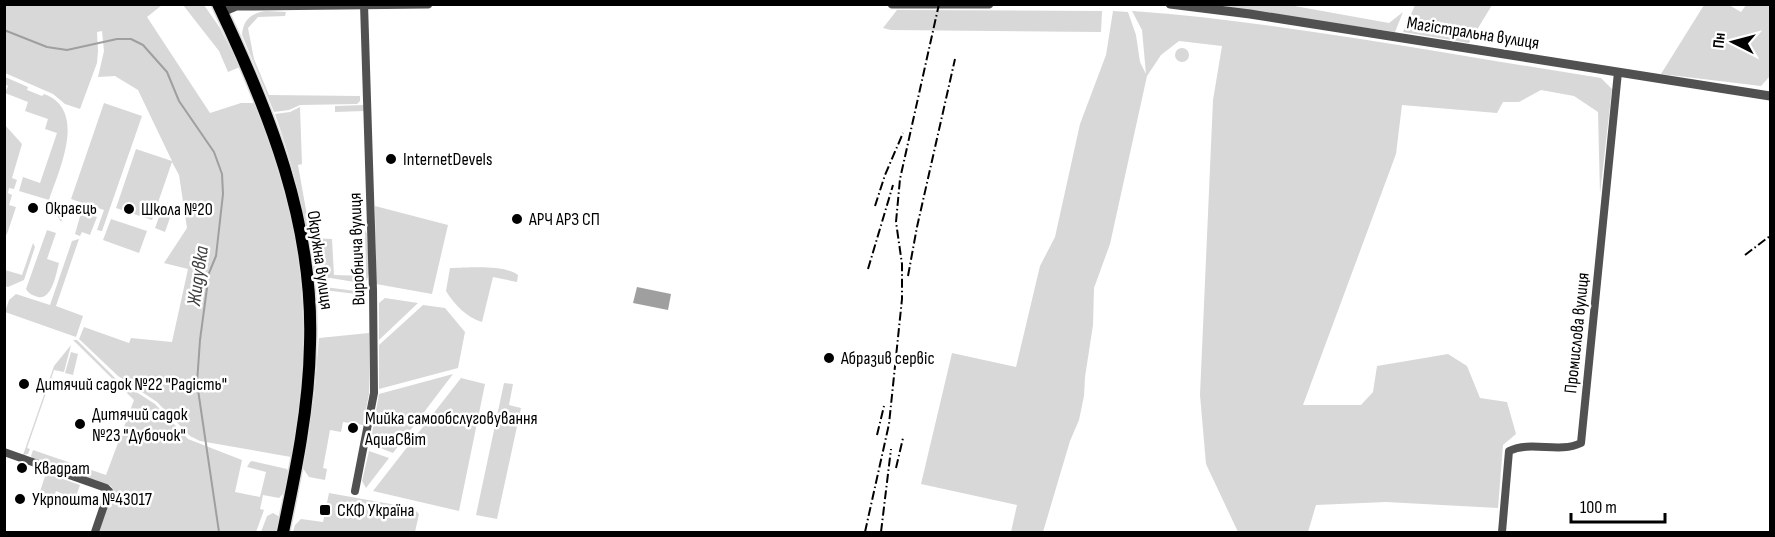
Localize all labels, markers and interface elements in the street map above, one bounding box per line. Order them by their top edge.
street label: Магістральна вулиця [1405,12,1541,54]
north arrow [1703,12,1763,72]
text: Пн [1709,32,1730,49]
place label: InternetDevels [403,149,492,170]
marker: InternetDevels [384,152,398,166]
street label: Виробнича вулиця [345,192,369,306]
place label: Окраєць [45,198,97,219]
place label: Школа №20 [141,199,213,220]
marker: Окраєць [26,201,40,215]
marker: Школа №20 [122,202,136,216]
street label: Окружна вулиця [303,209,337,311]
place label: АРЧ АРЗ СП [528,209,600,230]
marker: АРЧ АРЗ СП [510,212,524,226]
water label: Жидувка [182,245,214,308]
street label: Промислова вулиця [1560,272,1594,394]
place label: Абразив сервіс [840,348,935,369]
marker: Абразив сервіс [822,351,836,365]
place label: Дитячий садок №22 "Радість" [36,374,227,395]
marker: Дитячий садок №22 "Радість" [17,377,31,391]
place label: Дитячий садок №23 "Дубочок" [92,404,188,446]
place label: Мийка самообслуговування AquaСвіт [364,408,538,450]
marker: Дитячий садок №23 "Дубочок" [73,417,87,431]
marker: Мийка самообслуговування AquaСвіт [346,421,360,435]
place label: Квадрат [34,458,90,479]
marker: Квадрат [15,461,29,475]
scale bar [1571,486,1666,524]
place label: Укрпошта №43017 [32,489,153,510]
marker: Укрпошта №43017 [13,492,27,506]
text: 100 m [1580,497,1617,518]
place label: СКФ Україна [337,500,414,521]
marker: СКФ Україна [318,503,332,517]

